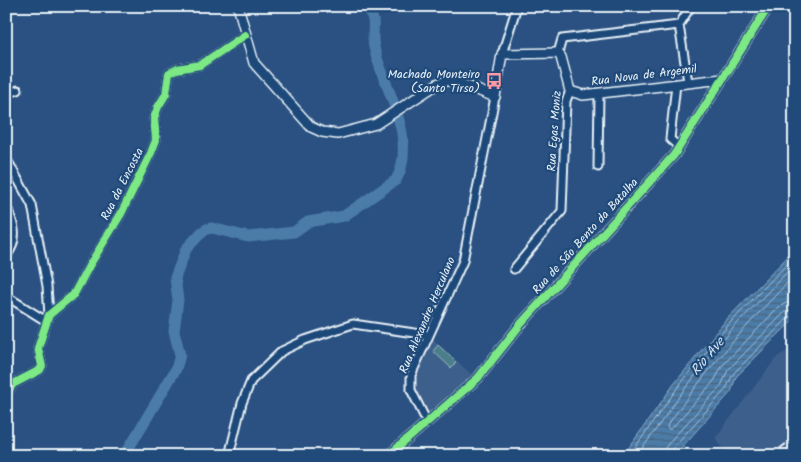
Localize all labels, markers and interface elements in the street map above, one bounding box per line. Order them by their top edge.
street label: Rua Nova de Argemil [590,60,698,91]
place label: Machado Monteiro (Santo Tirso) [388,65,480,98]
bus stop icon: Machado Monteiro (Santo Tirso) [484,71,504,91]
street label: Rua Egas Moniz [542,90,567,172]
street label: Rua da Encosta [96,144,149,224]
street label: Rua de São Bento da Batalha [528,174,643,299]
street label: Rua Alexandre Herculano [394,254,461,376]
water label: Rio Ave [685,331,731,381]

